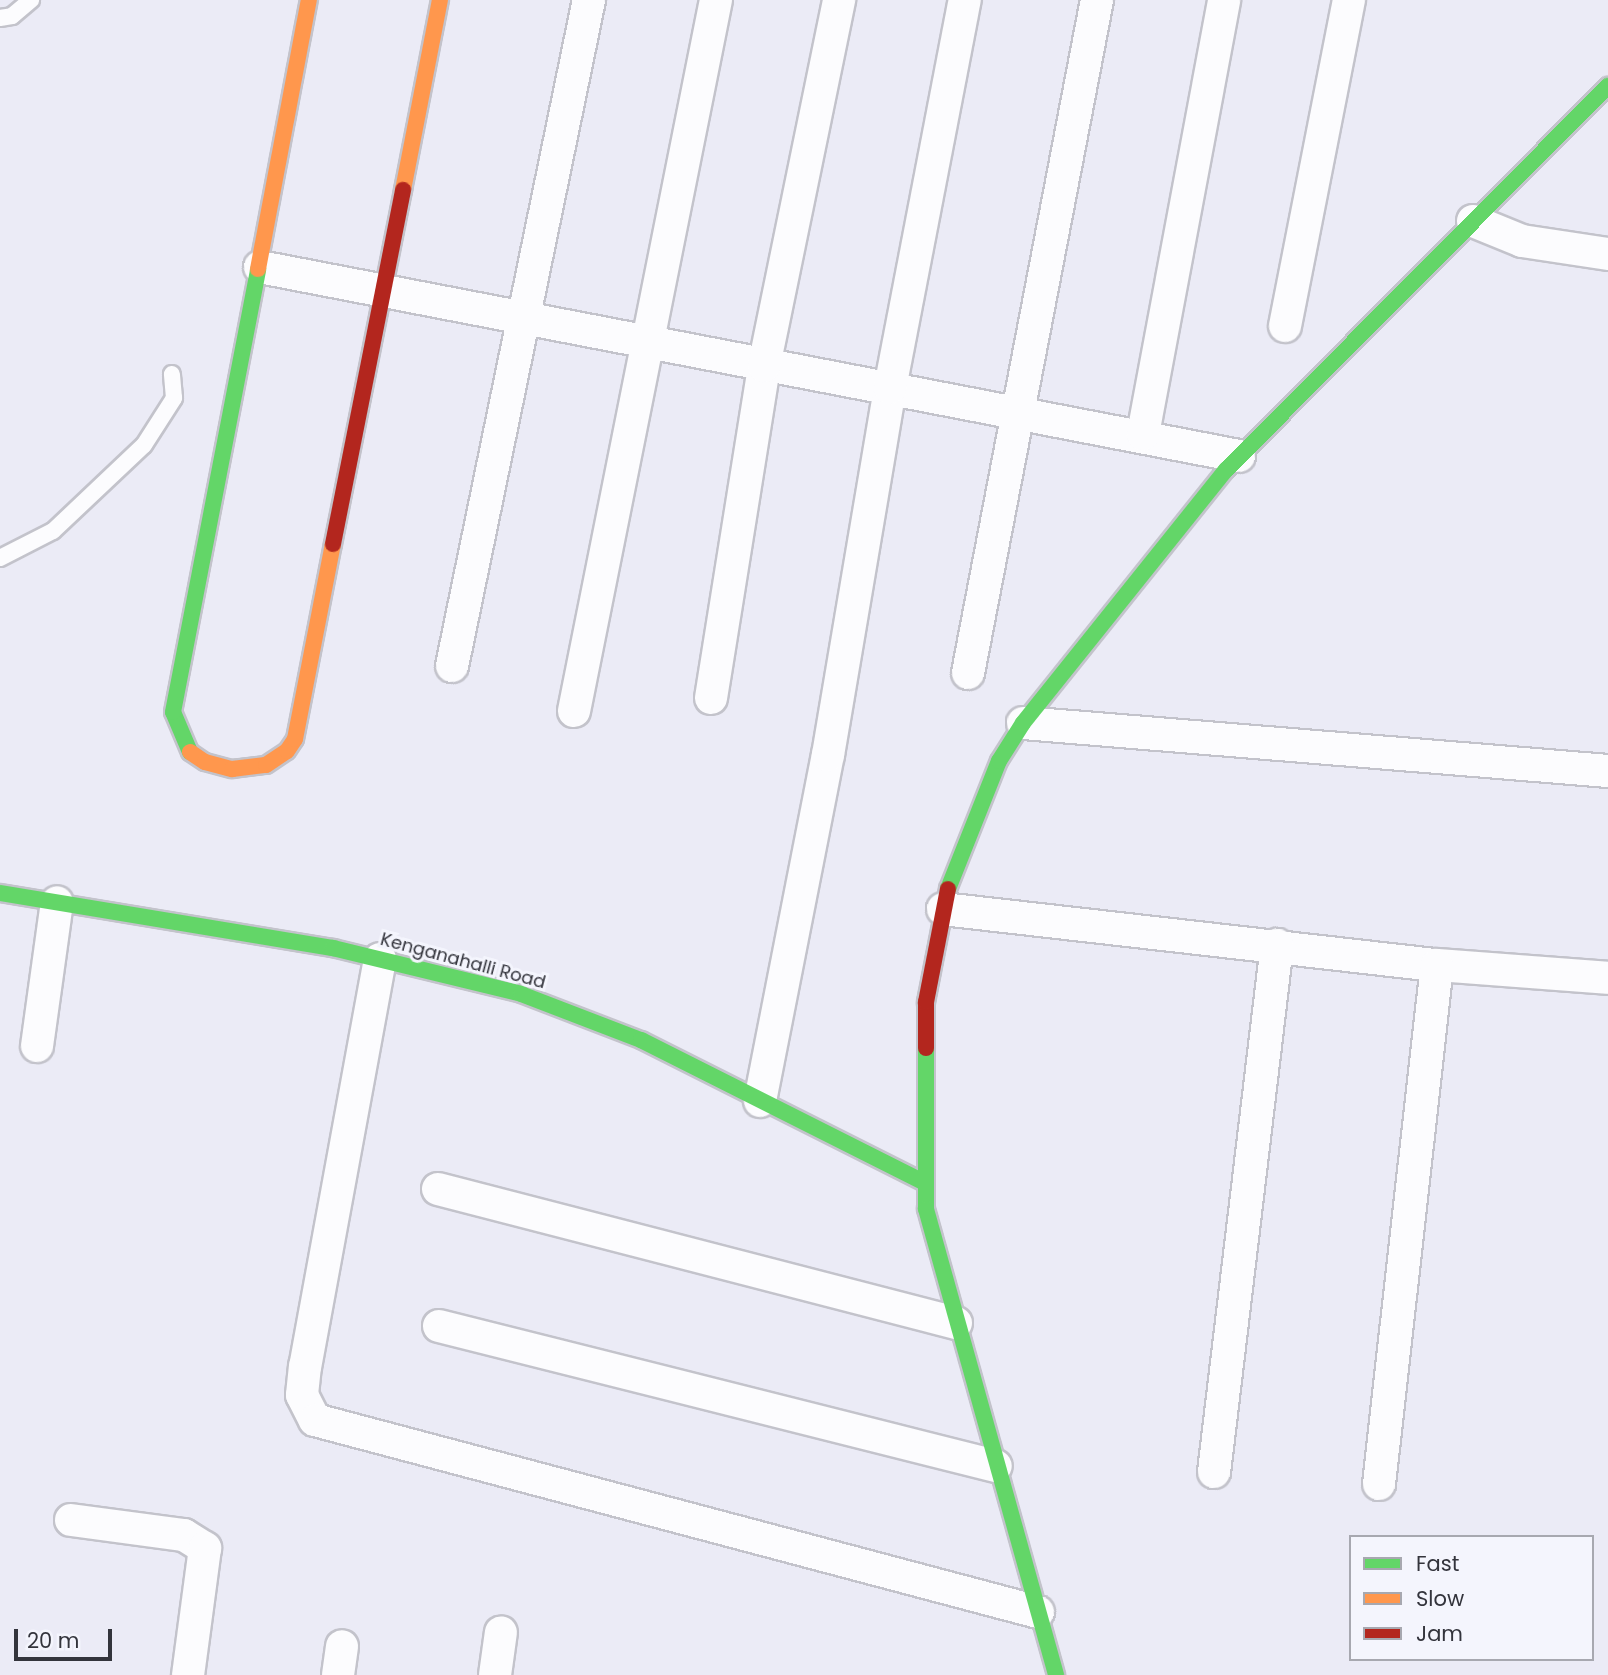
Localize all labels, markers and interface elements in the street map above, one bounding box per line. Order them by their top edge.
street label: Kenganahalli Road [378,929,548,993]
legend [1349,1535,1594,1661]
text: Fast [1416,1549,1459,1578]
text: Slow [1416,1584,1464,1613]
scale bar [18,1616,116,1660]
text: Jam [1416,1619,1463,1648]
text: 20 m [27,1626,80,1655]

